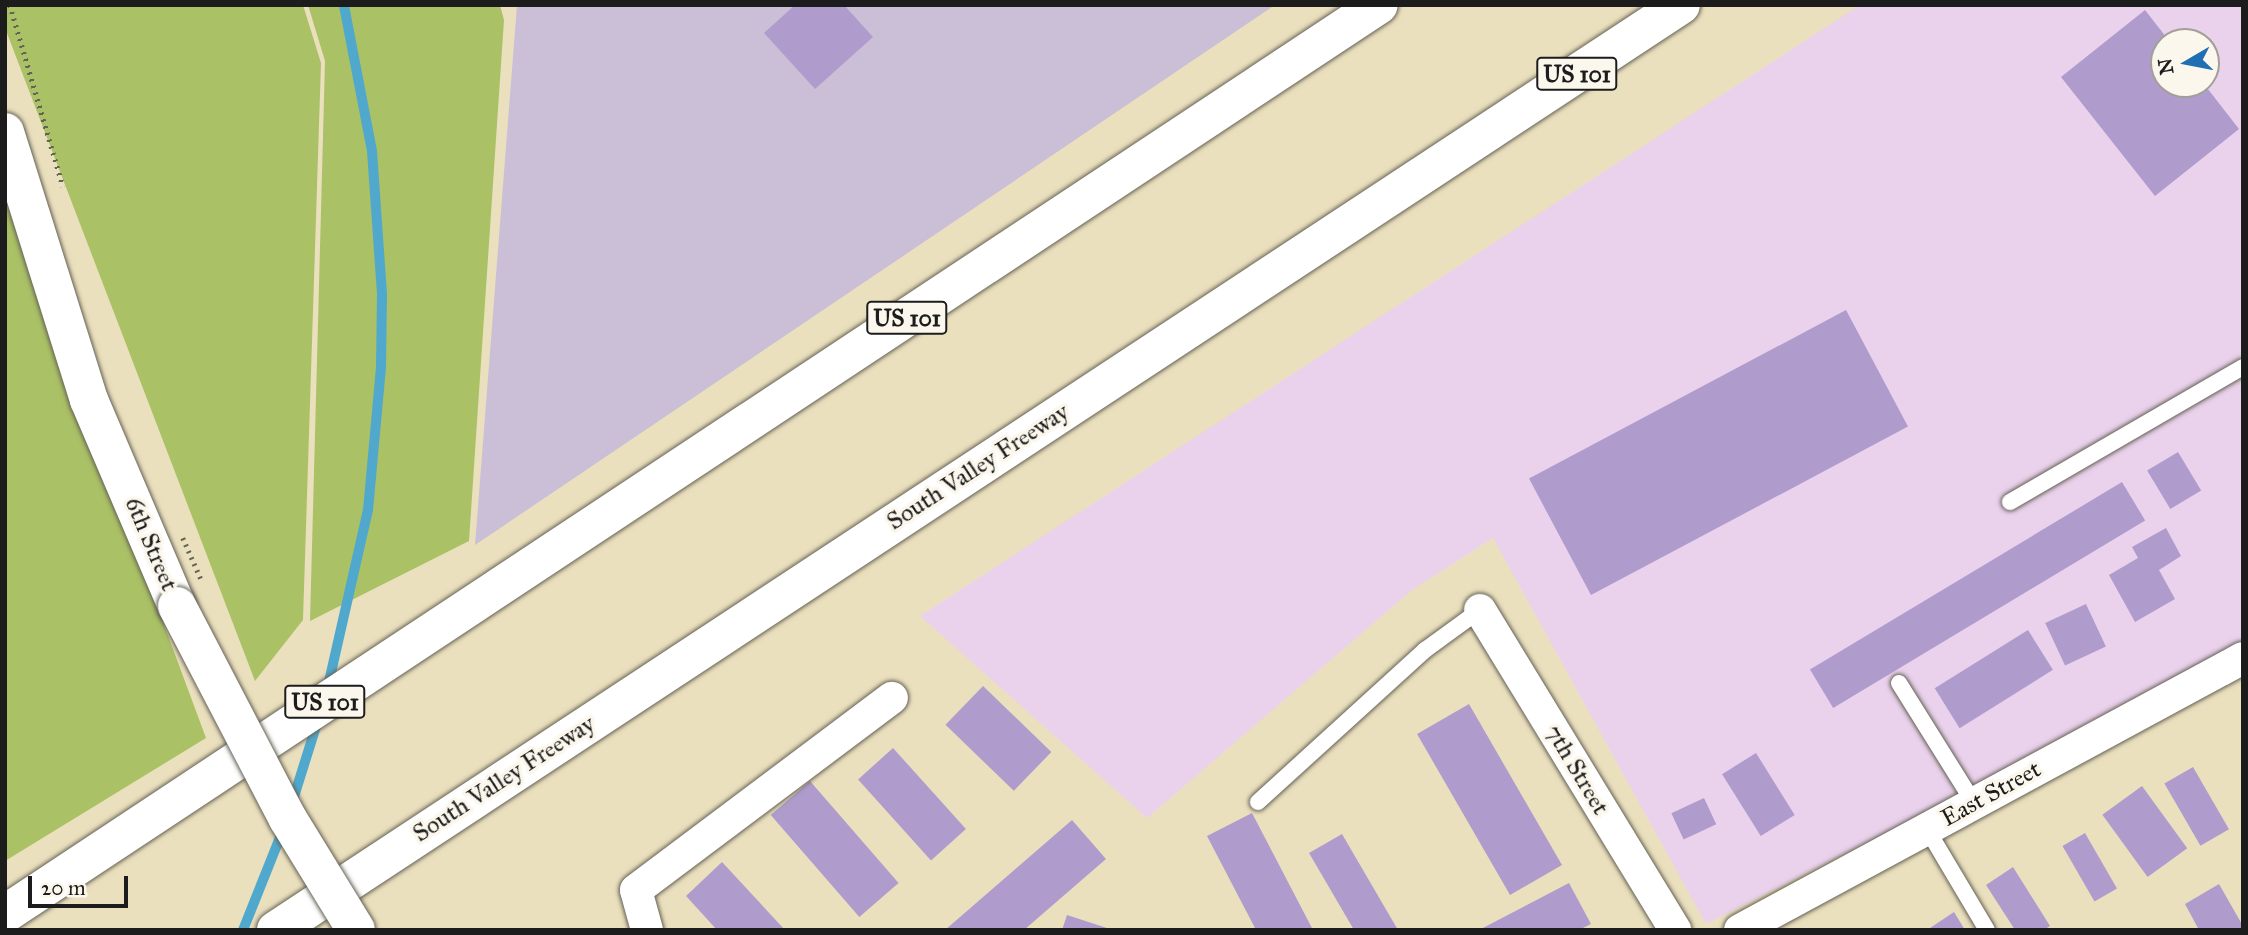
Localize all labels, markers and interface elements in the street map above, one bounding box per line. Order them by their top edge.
north arrow [2150,28,2220,98]
road number: US 101 [1535,54,1619,94]
text: N [2153,56,2179,76]
road number: US 101 [865,298,949,338]
street label: South Valley Freeway [882,398,1074,536]
street label: 6th Street [118,493,184,595]
road number: US 101 [283,682,367,722]
street label: South Valley Freeway [408,710,600,848]
street label: 7th Street [1539,720,1615,820]
street label: East Street [1936,755,2046,833]
scale bar [32,862,131,906]
text: 20 m [41,875,86,901]

